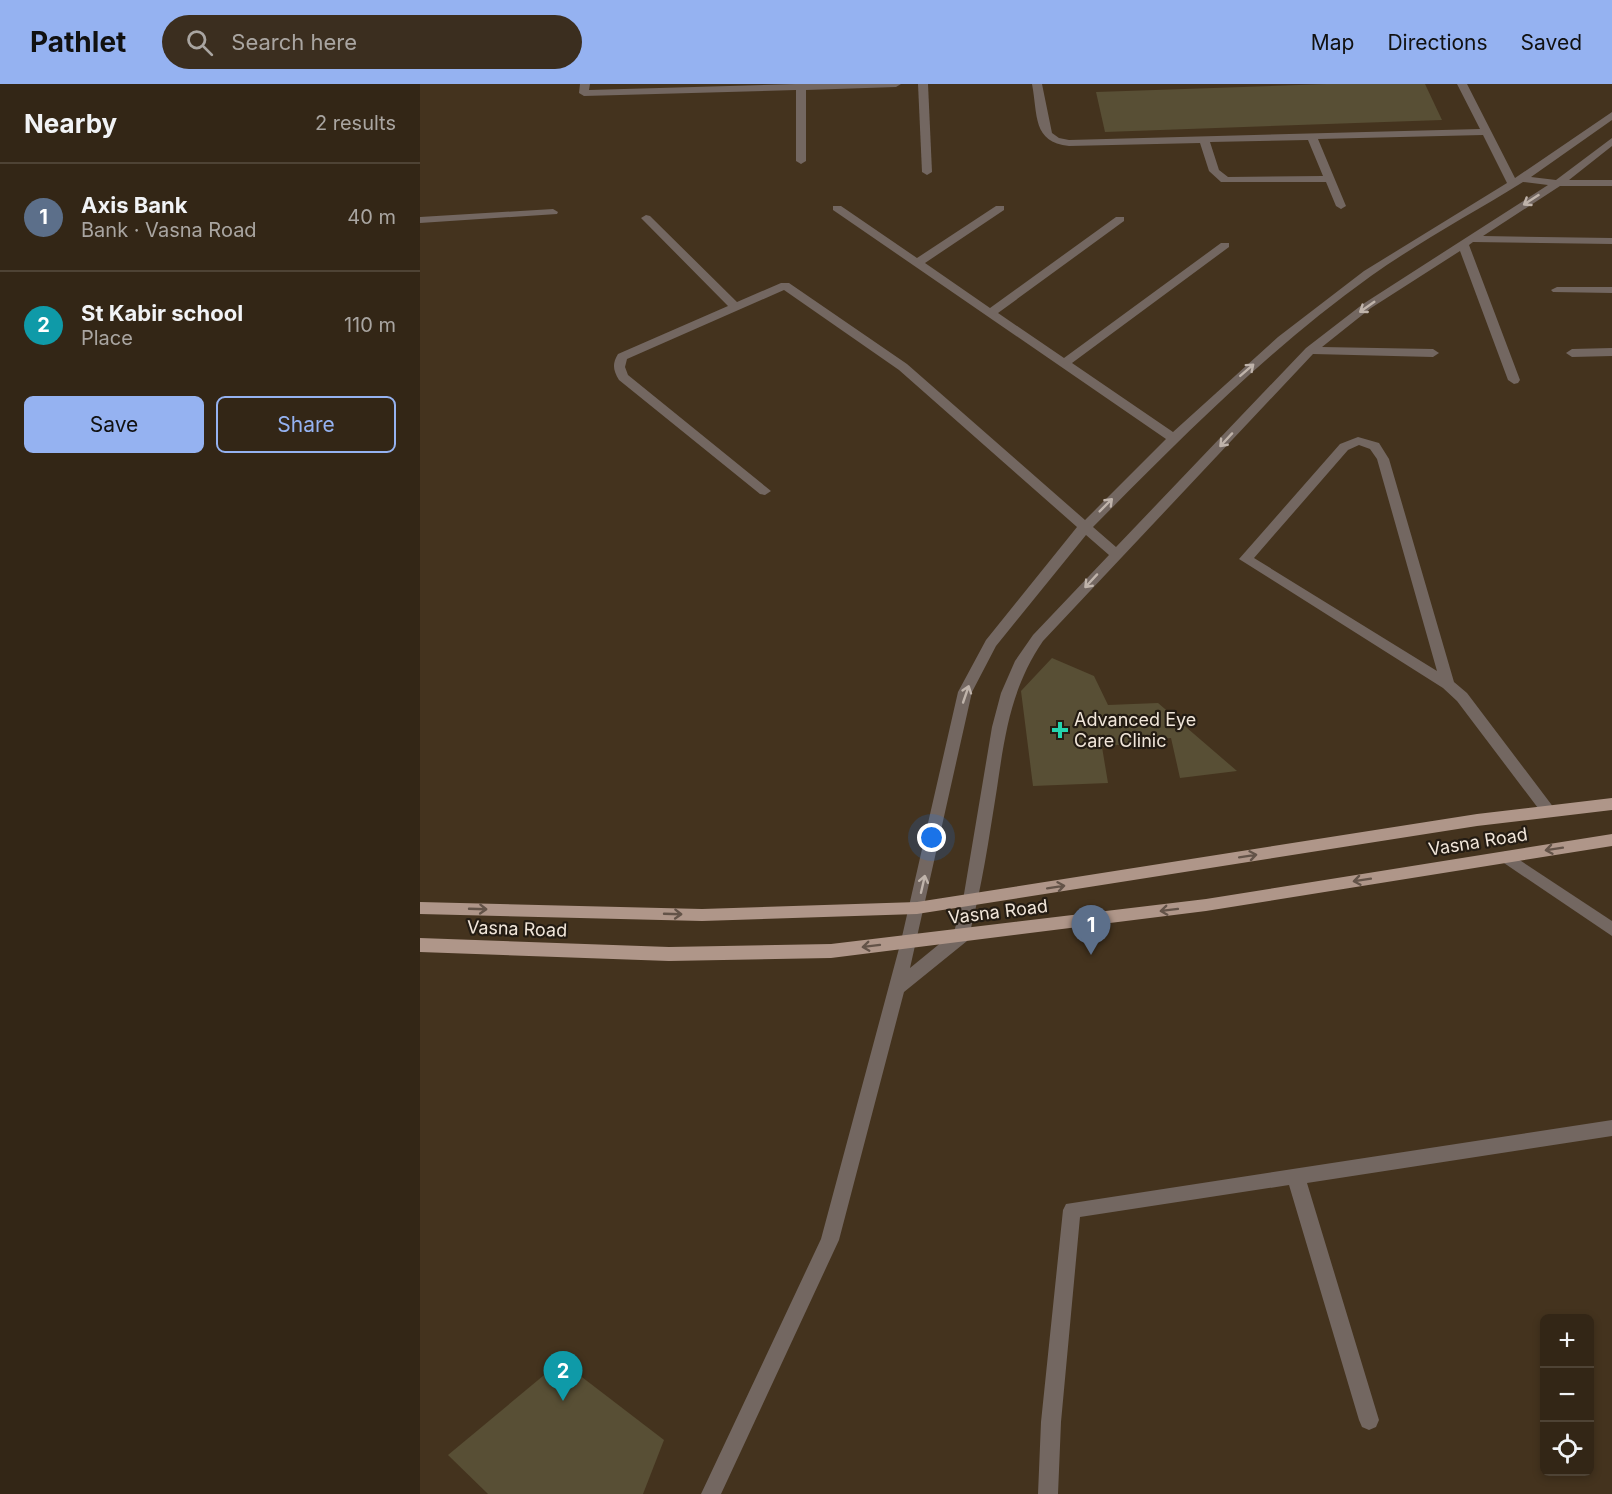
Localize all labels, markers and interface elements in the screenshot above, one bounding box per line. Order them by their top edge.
search box [162,15,582,69]
text: Pathlet [30,25,126,59]
icon: search [183,26,216,59]
text: Search here [231,29,357,55]
text: Map [1311,30,1354,55]
text: Directions [1387,30,1488,55]
text: Saved [1521,30,1582,55]
text: Nearby [24,108,117,139]
text: 2 results [315,111,396,135]
text: Axis Bank [81,192,187,218]
one-way arrow [1523,195,1540,207]
text: 1 [39,205,48,229]
text: 40 m [347,205,396,229]
text: Bank · Vasna Road [81,218,257,242]
text: St Kabir school [81,300,243,326]
one-way arrow [1360,301,1376,313]
text: 2 [37,313,50,337]
text: 110 m [344,313,396,337]
text: Place [81,326,133,350]
one-way arrow [1239,363,1254,377]
button: Save [24,396,204,453]
button: Share [216,396,396,453]
one-way arrow [1219,432,1233,447]
one-way arrow [1099,498,1114,512]
one-way arrow [1084,573,1098,588]
one-way arrow [961,685,972,704]
place label: Advanced Eye Care Clinic [1074,709,1196,751]
marker: Advanced Eye Care Clinic [1051,721,1069,739]
your location [917,823,946,852]
street label: Vasna Road [1427,823,1529,860]
one-way arrow [1545,844,1565,855]
one-way arrow [1238,851,1258,862]
one-way arrow [917,875,929,894]
one-way arrow [1352,875,1372,886]
one-way arrow [1045,881,1065,892]
street label: Vasna Road [947,895,1049,928]
one-way arrow [468,903,488,915]
one-way arrow [1160,905,1179,916]
pin: 1 [1072,906,1110,955]
one-way arrow [663,909,683,920]
street label: Vasna Road [467,916,568,941]
one-way arrow [862,941,882,952]
map controls [1540,1314,1594,1476]
button: + [1540,1314,1594,1368]
pin: 2 [544,1352,582,1401]
button: − [1540,1368,1594,1422]
button: locate [1540,1422,1594,1476]

